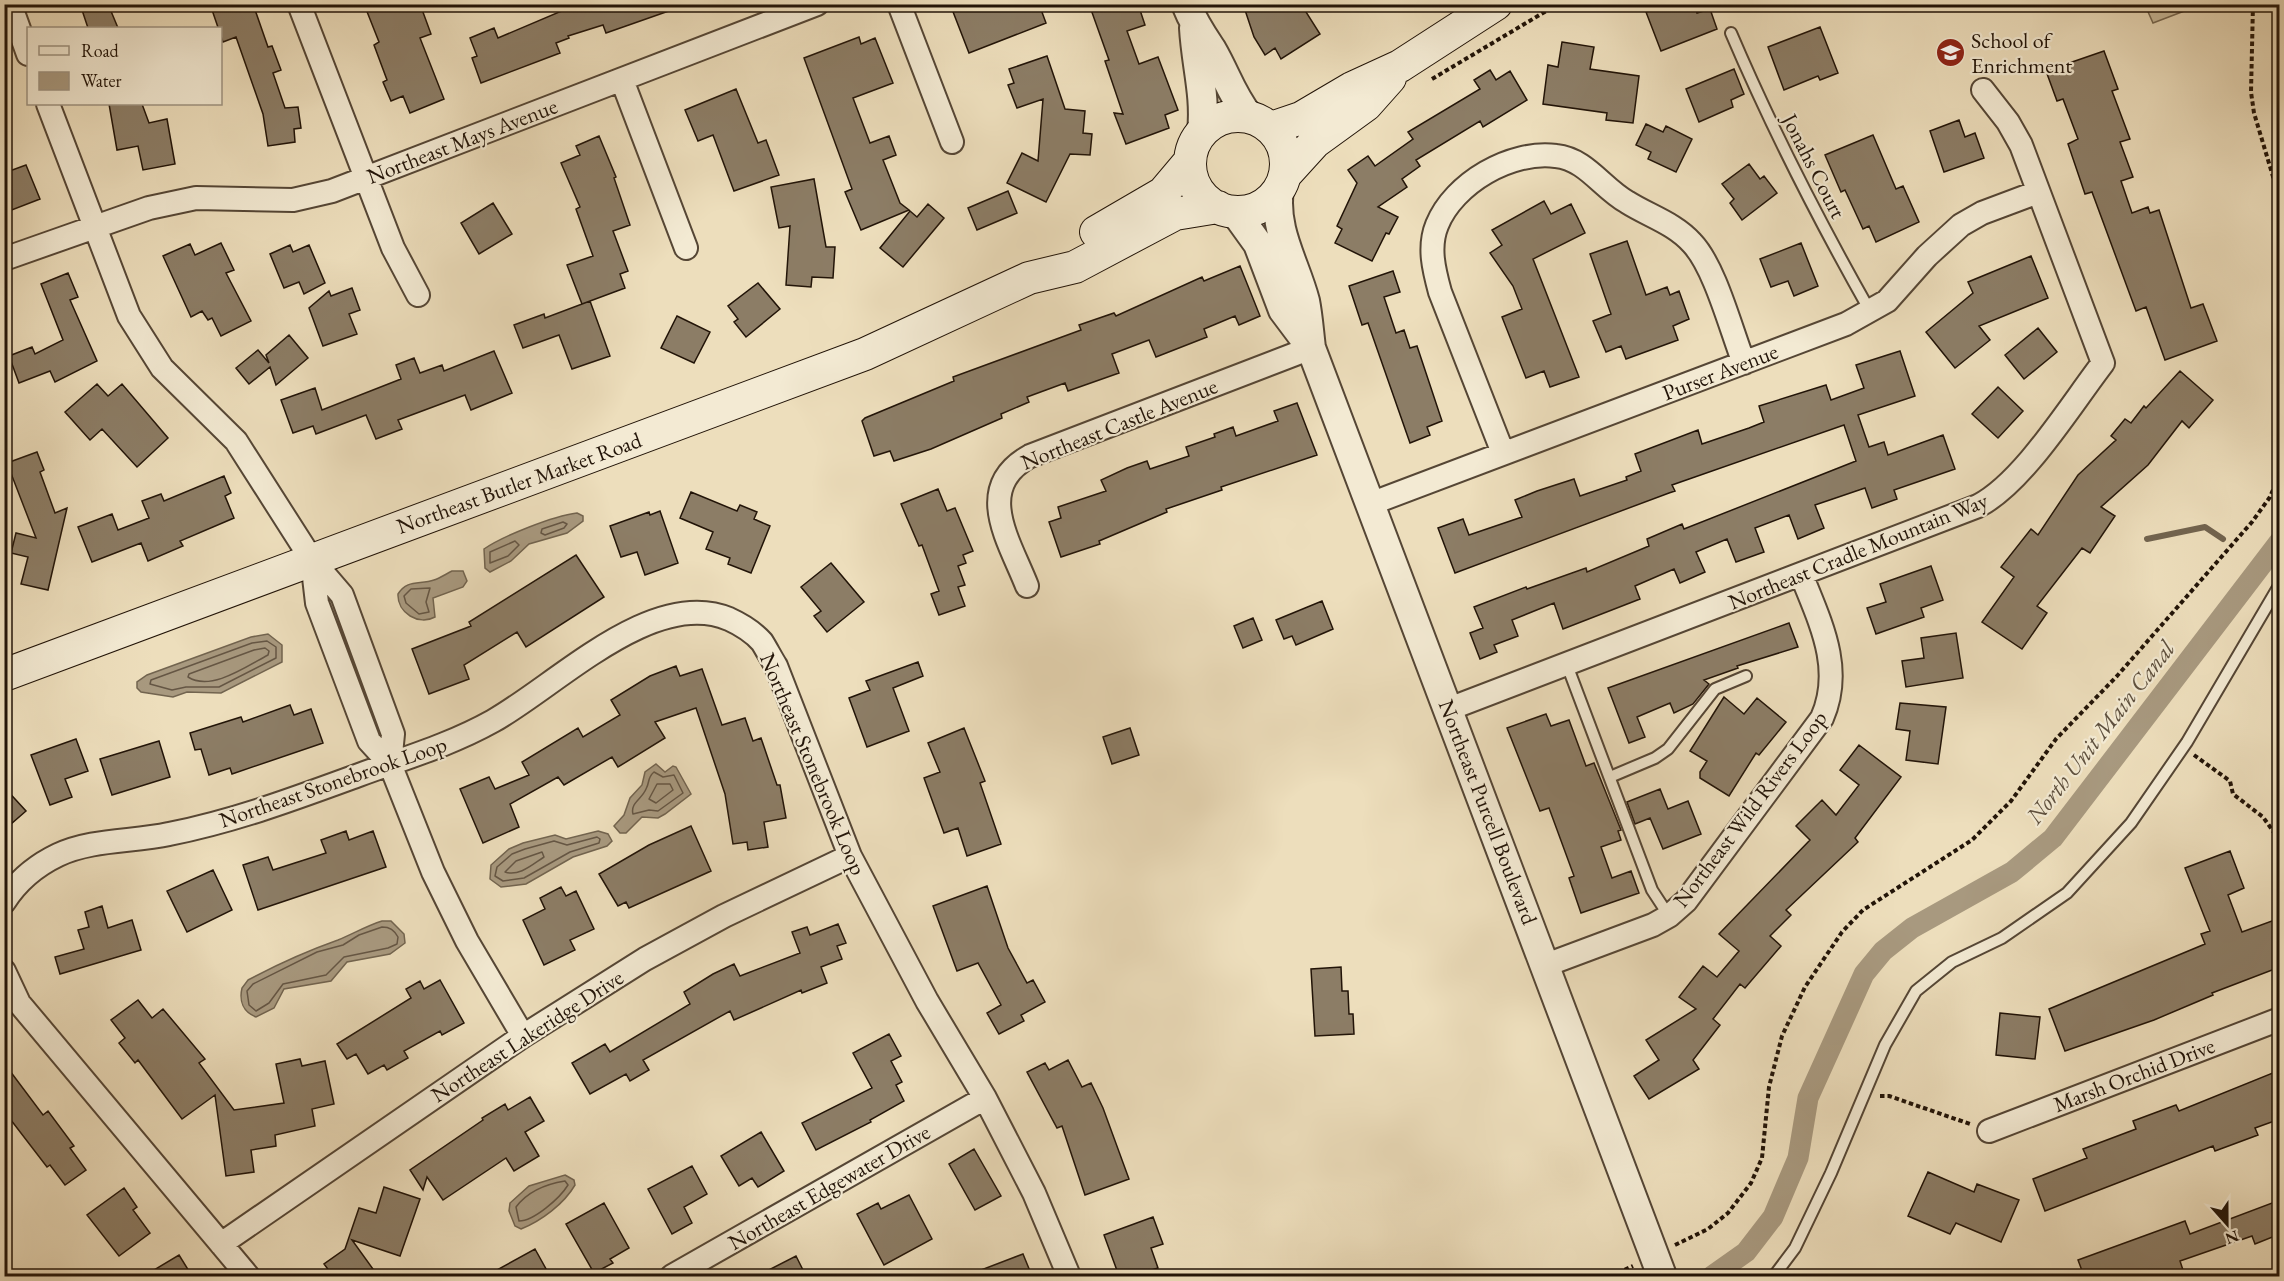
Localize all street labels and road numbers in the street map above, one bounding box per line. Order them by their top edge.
street label: Northeast Mays Avenue [363,91,562,191]
street label: Jonahs Court [1774,107,1853,223]
street label: Purser Avenue [1658,337,1782,407]
street label: Northeast Castle Avenue [1016,371,1222,477]
street label: Northeast Butler Market Road [393,425,646,541]
street label: Northeast Cradle Mountain Way [1724,485,1992,616]
street label: Northeast Stonebrook Loop [753,648,873,880]
street label: Northeast Purcell Boulevard [1432,695,1545,929]
street label: Northeast Wild Rivers Loop [1666,705,1834,913]
street label: Northeast Stonebrook Loop [215,729,451,835]
street label: Northeast Lakeridge Drive [425,963,629,1109]
street label: Marsh Orchid Drive [2049,1031,2219,1119]
street label: Northeast Edgewater Drive [723,1117,936,1257]

